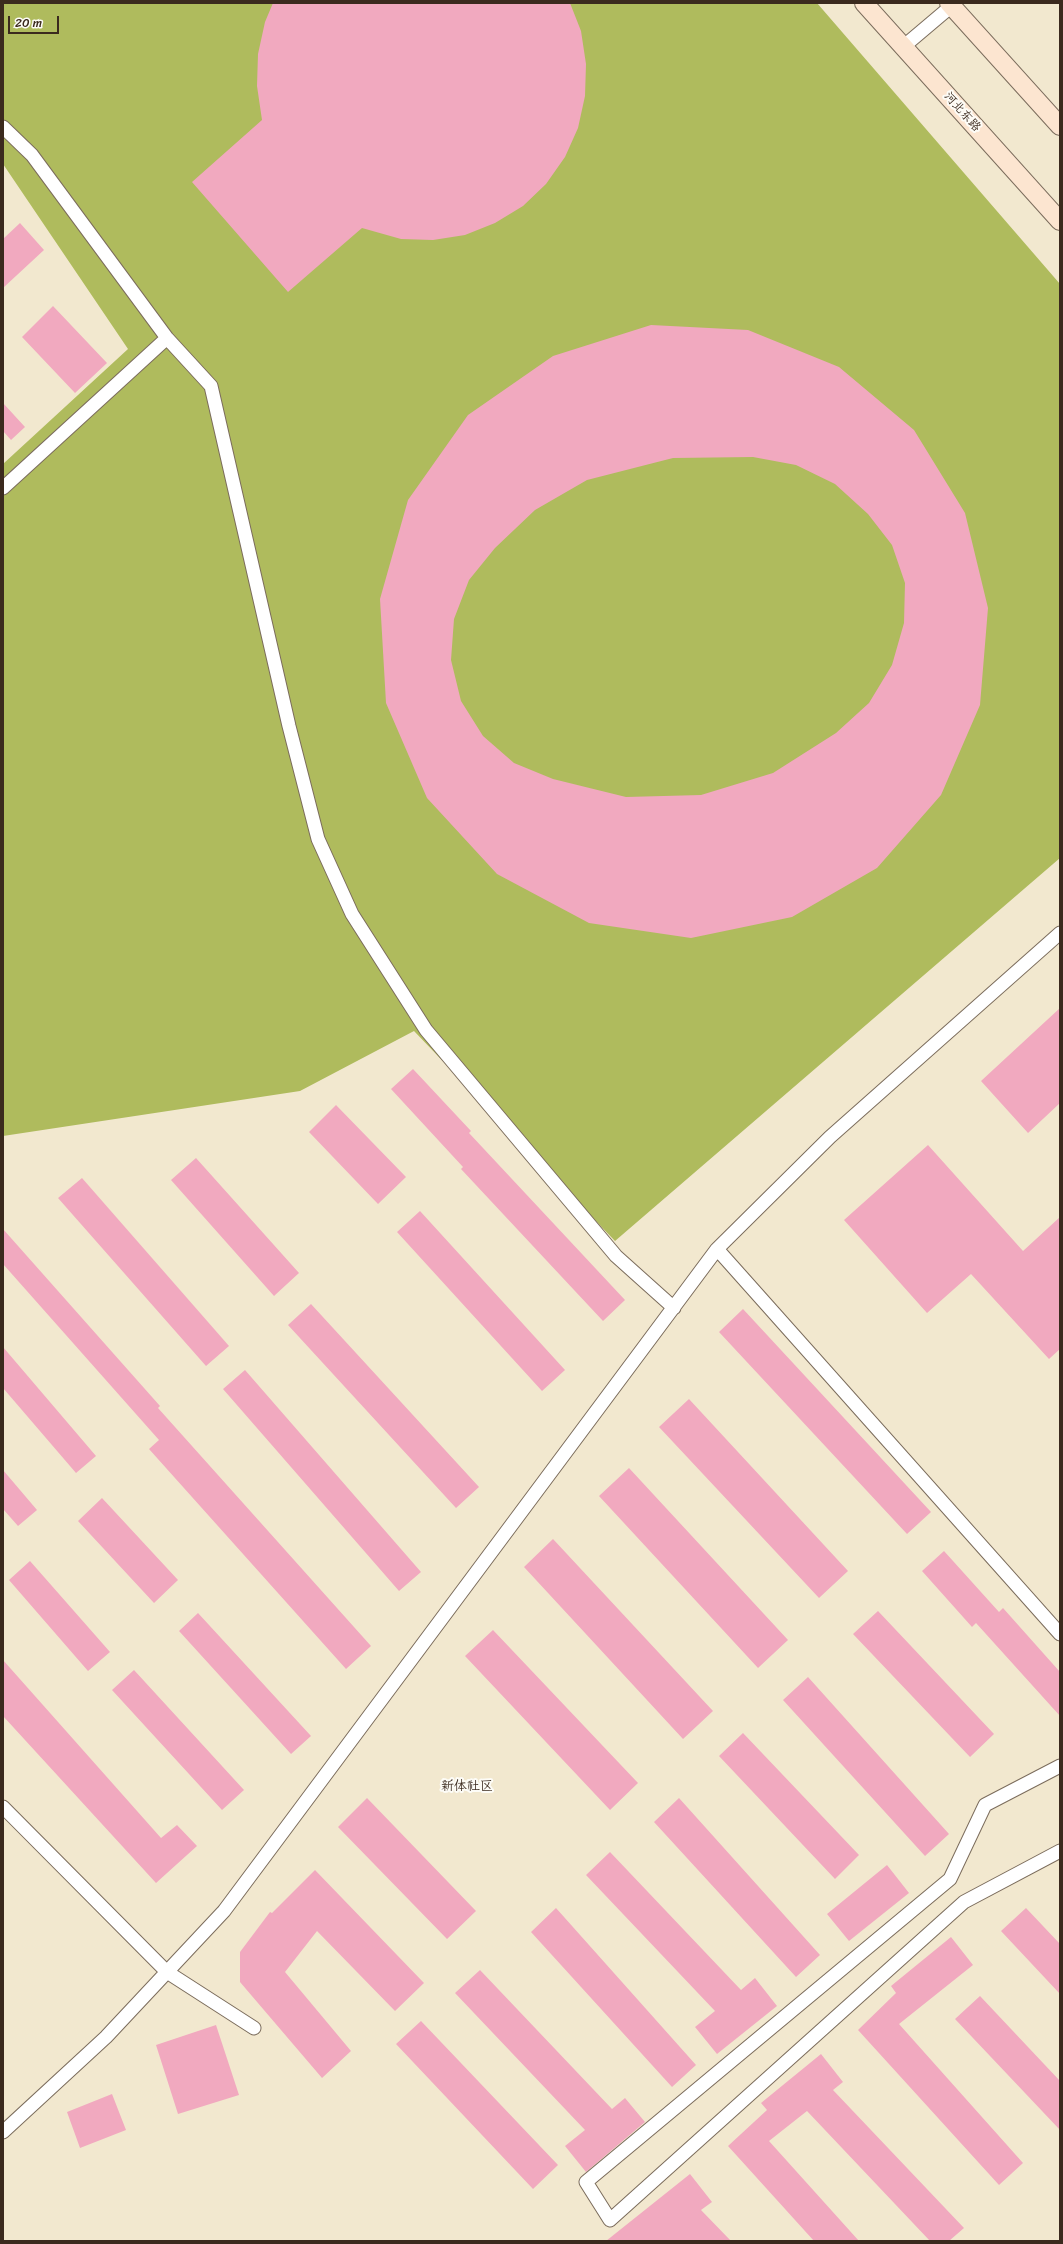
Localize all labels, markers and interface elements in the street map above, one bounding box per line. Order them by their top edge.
scale bar [10,8,61,34]
text: 20 m [15,12,42,34]
street label: 河北东路 [941,89,983,135]
district label: 新体社区 [441,1779,493,1795]

